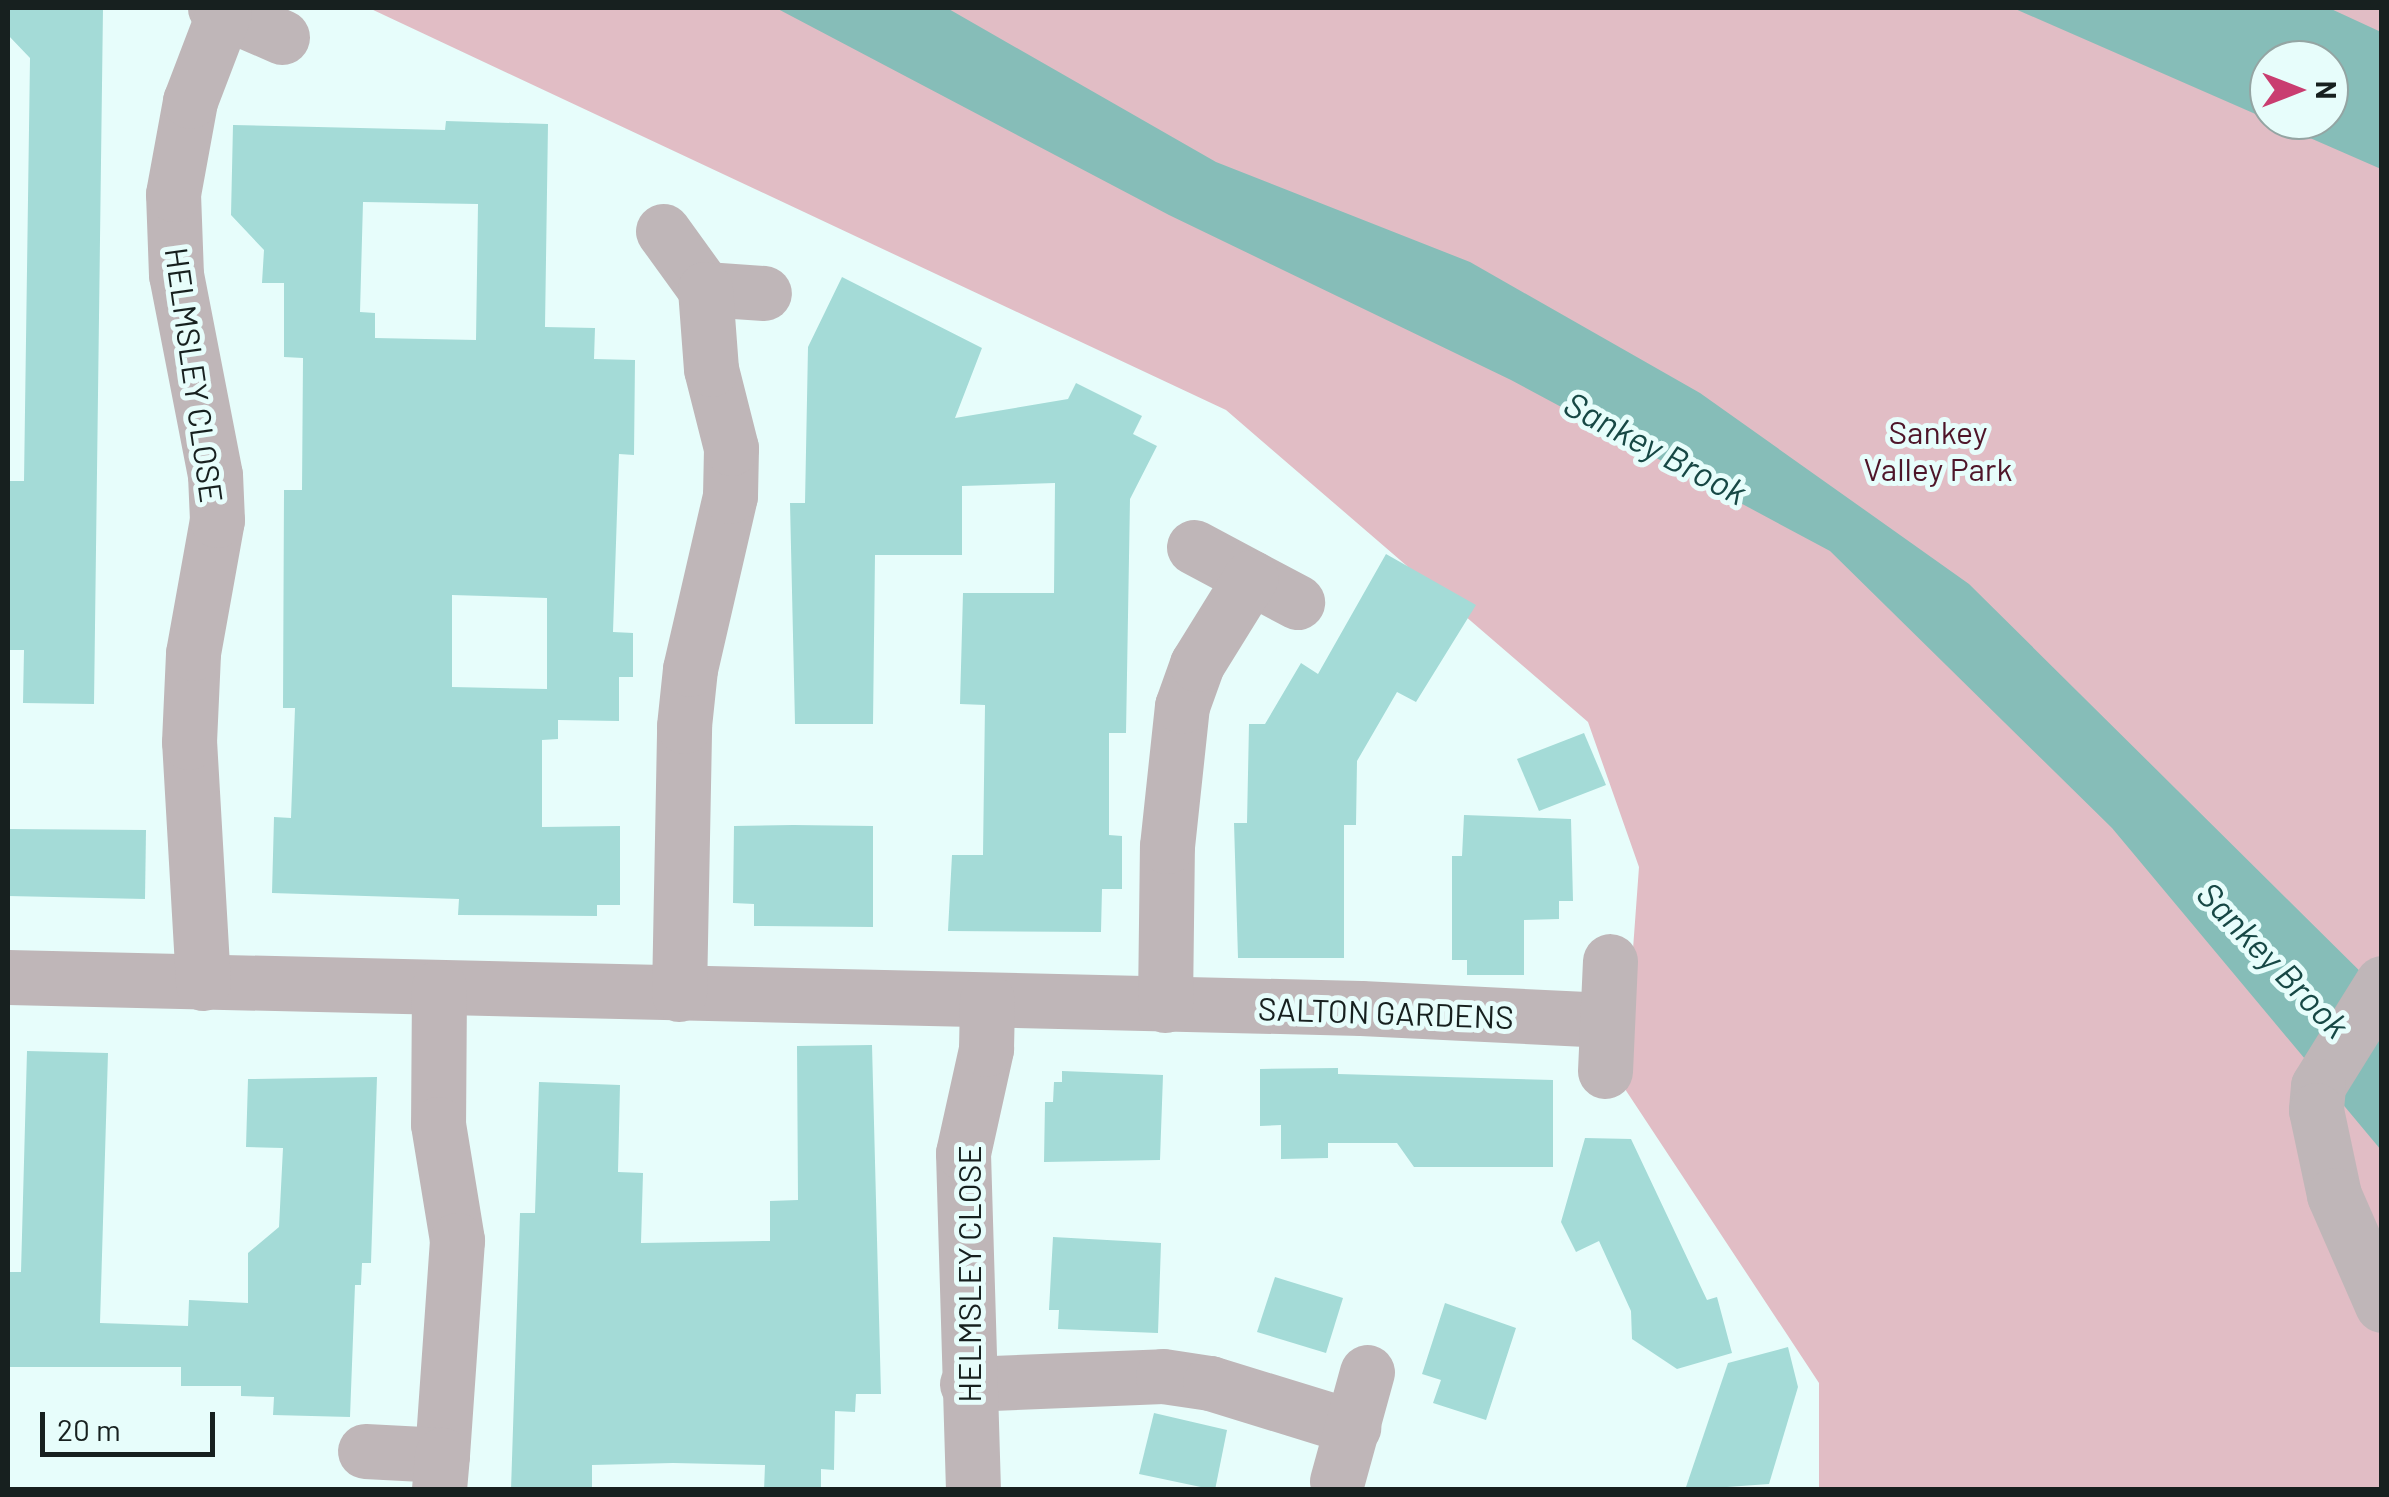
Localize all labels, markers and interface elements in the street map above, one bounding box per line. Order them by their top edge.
north arrow [2249,40,2349,140]
text: N [2310,81,2344,99]
street label: HELMSLEY CLOSE [158,245,232,505]
water label: Sankey Brook [1558,381,1754,513]
park label: Sankey Valley Park [1863,413,2013,488]
water label: Sankey Brook [2189,872,2359,1046]
street label: SALTON GARDENS [1257,988,1515,1036]
street label: HELMSLEY CLOSE [949,1145,987,1403]
scale bar [45,1392,220,1454]
text: 20 m [57,1411,121,1447]

